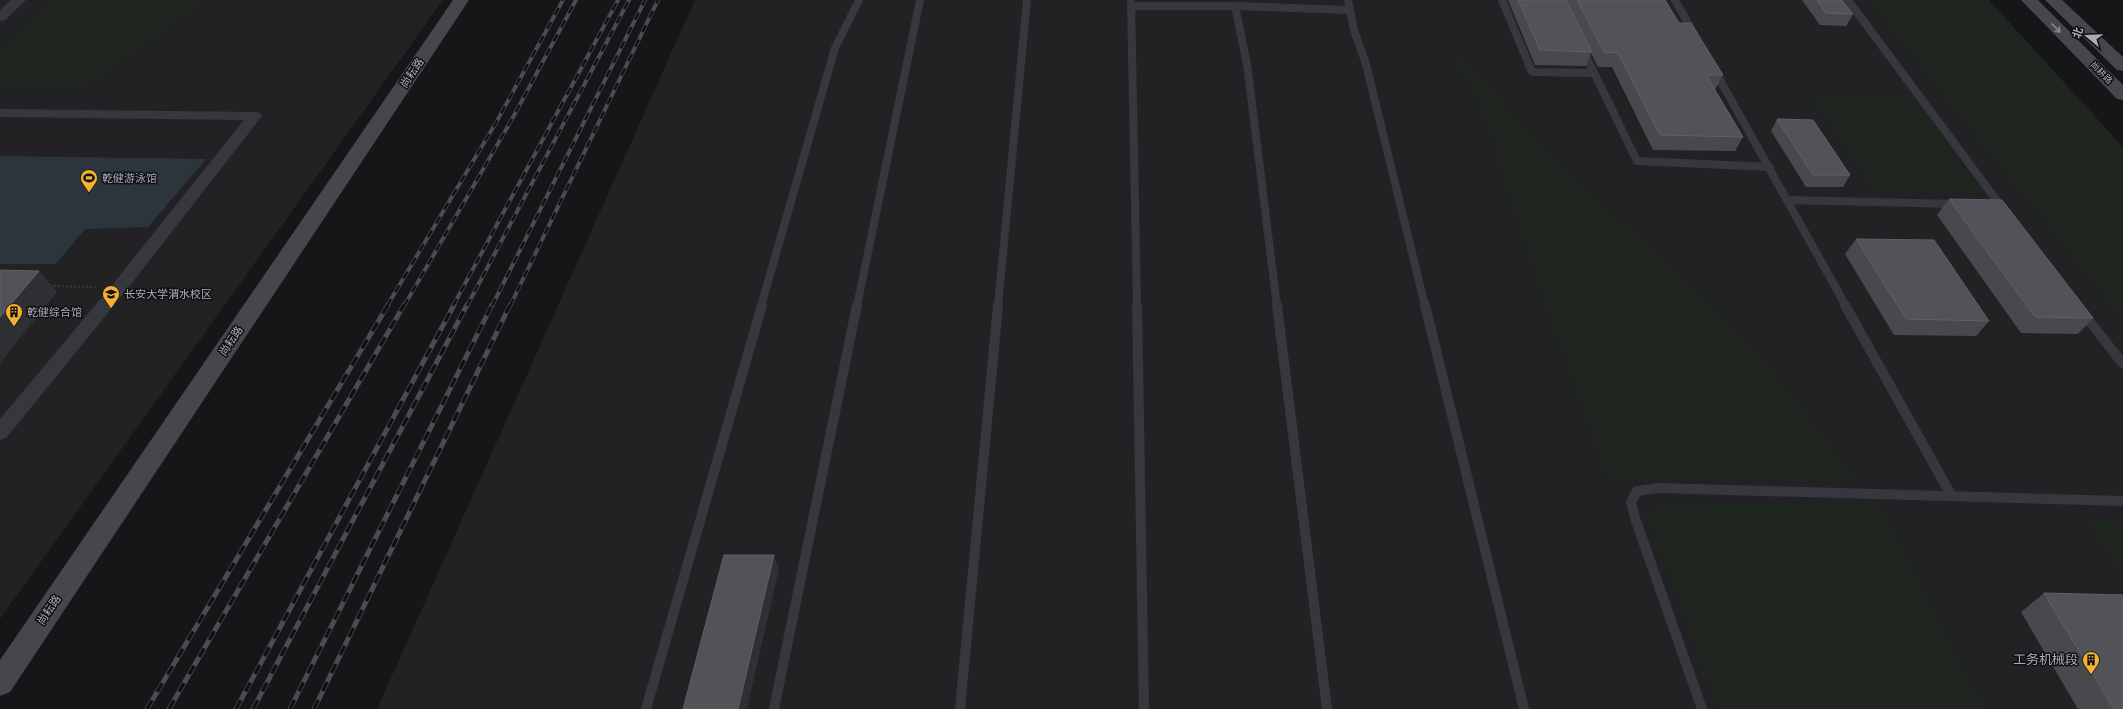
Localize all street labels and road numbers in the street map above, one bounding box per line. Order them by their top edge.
street label: 尚耘路 [397,55,427,91]
street label: 尚耕路 [2087,59,2115,87]
street label: 尚耘路 [216,323,246,359]
street label: 尚耘路 [34,592,64,628]

